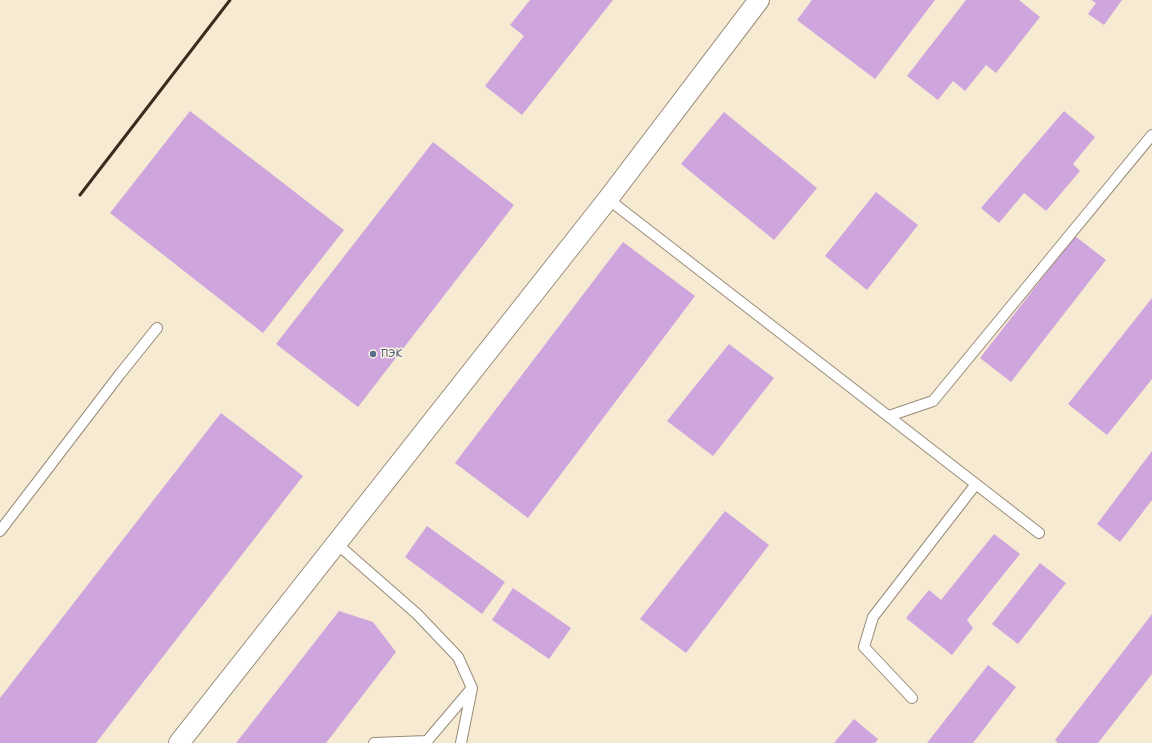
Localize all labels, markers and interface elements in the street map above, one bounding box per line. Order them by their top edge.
place label: ПЭК [381,347,403,361]
marker: ПЭК [368,349,378,359]

